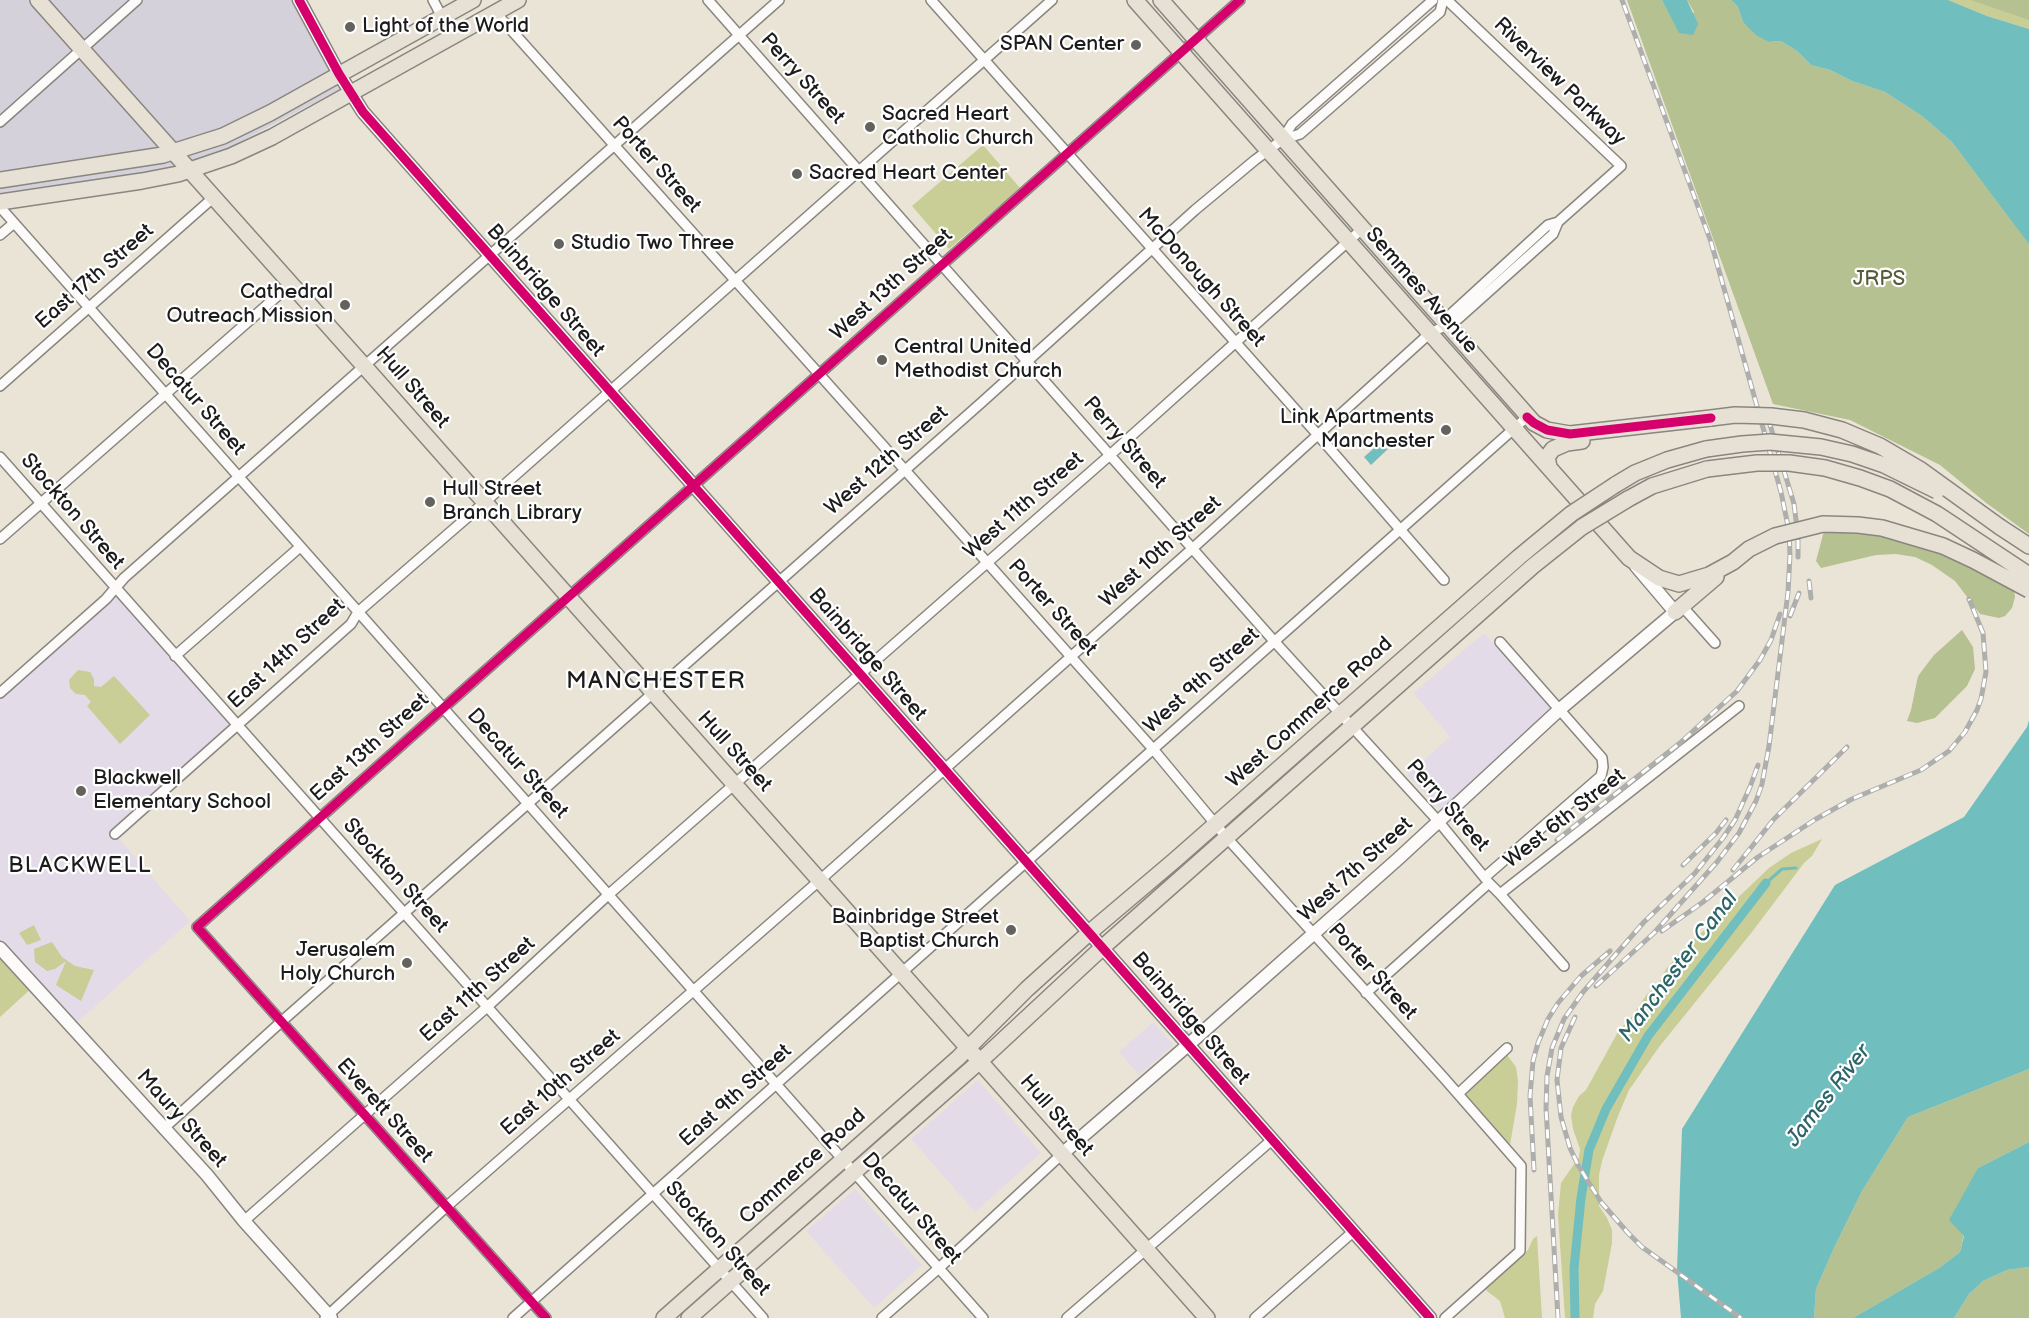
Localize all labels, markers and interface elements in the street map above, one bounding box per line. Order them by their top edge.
street label: Riverview Parkway [1488,13,1630,151]
place label: Light of the World [362,14,529,40]
marker: Light of the World [343,20,357,34]
street label: Perry Street [755,28,849,130]
place label: SPAN Center [1000,32,1124,58]
marker: SPAN Center [1129,38,1143,52]
place label: Sacred Heart Catholic Church [882,102,1033,152]
street label: Porter Street [606,111,706,219]
marker: Sacred Heart Catholic Church [863,120,877,134]
place label: Sacred Heart Center [809,161,1007,187]
marker: Sacred Heart Center [790,167,804,181]
street label: McDonough Street [1132,203,1270,353]
street label: East 17th Street [31,219,159,335]
street label: Bainbridge Street [481,220,609,362]
street label: Semmes Avenue [1359,223,1483,359]
street label: West 13th Street [826,224,958,346]
place label: Studio Two Three [571,231,734,257]
marker: Studio Two Three [552,237,566,251]
park label: JRPS [1853,267,1905,293]
place label: Cathedral Outreach Mission [166,280,333,330]
marker: Cathedral Outreach Mission [338,298,352,312]
place label: Central United Methodist Church [894,335,1062,385]
street label: Decatur Street [140,339,250,461]
street label: Hull Street [370,342,454,434]
marker: Central United Methodist Church [875,353,889,367]
street label: Perry Street [1077,392,1171,494]
street label: West 12th Street [820,401,954,521]
place label: Link Apartments Manchester [1280,405,1434,455]
marker: Link Apartments Manchester [1439,423,1453,437]
street label: West 11th Street [959,447,1089,565]
street label: Stockton Street [15,449,129,575]
place label: Hull Street Branch Library [442,477,582,527]
street label: West 10th Street [1095,491,1227,613]
marker: Hull Street Branch Library [423,495,437,509]
street label: Porter Street [1002,554,1102,662]
street label: Bainbridge Street [803,584,931,726]
street label: East 14th Street [223,593,351,715]
street label: West 9th Street [1139,623,1265,739]
street label: West Commerce Road [1222,632,1398,794]
district label: MANCHESTER [566,668,746,696]
street label: East 13th Street [306,688,434,808]
street label: Decatur Street [461,704,573,824]
street label: Hull Street [691,707,777,797]
street label: Perry Street [1400,755,1494,857]
street label: West 6th Street [1499,764,1631,874]
place label: Blackwell Elementary School [93,766,271,816]
marker: Blackwell Elementary School [74,784,88,798]
street label: West 7th Street [1294,812,1418,928]
street label: Stockton Street [337,814,453,938]
district label: BLACKWELL [8,853,152,879]
water label: Manchester Canal [1614,886,1744,1048]
place label: Bainbridge Street Baptist Church [831,905,999,955]
street label: Porter Street [1322,918,1422,1026]
marker: Bainbridge Street Baptist Church [1004,923,1018,937]
street label: East 11th Street [415,932,541,1048]
place label: Jerusalem Holy Church [280,938,395,988]
street label: Bainbridge Street [1126,948,1254,1090]
marker: Jerusalem Holy Church [400,956,414,970]
street label: East 10th Street [496,1024,626,1142]
street label: East 9th Street [675,1039,797,1153]
water label: James River [1781,1040,1877,1152]
street label: Everett Street [330,1054,438,1168]
street label: Maury Street [130,1065,232,1173]
street label: Hull Street [1014,1070,1098,1162]
street label: Commerce Road [735,1104,871,1230]
street label: Decatur Street [856,1148,966,1270]
street label: Stockton Street [659,1177,775,1301]

